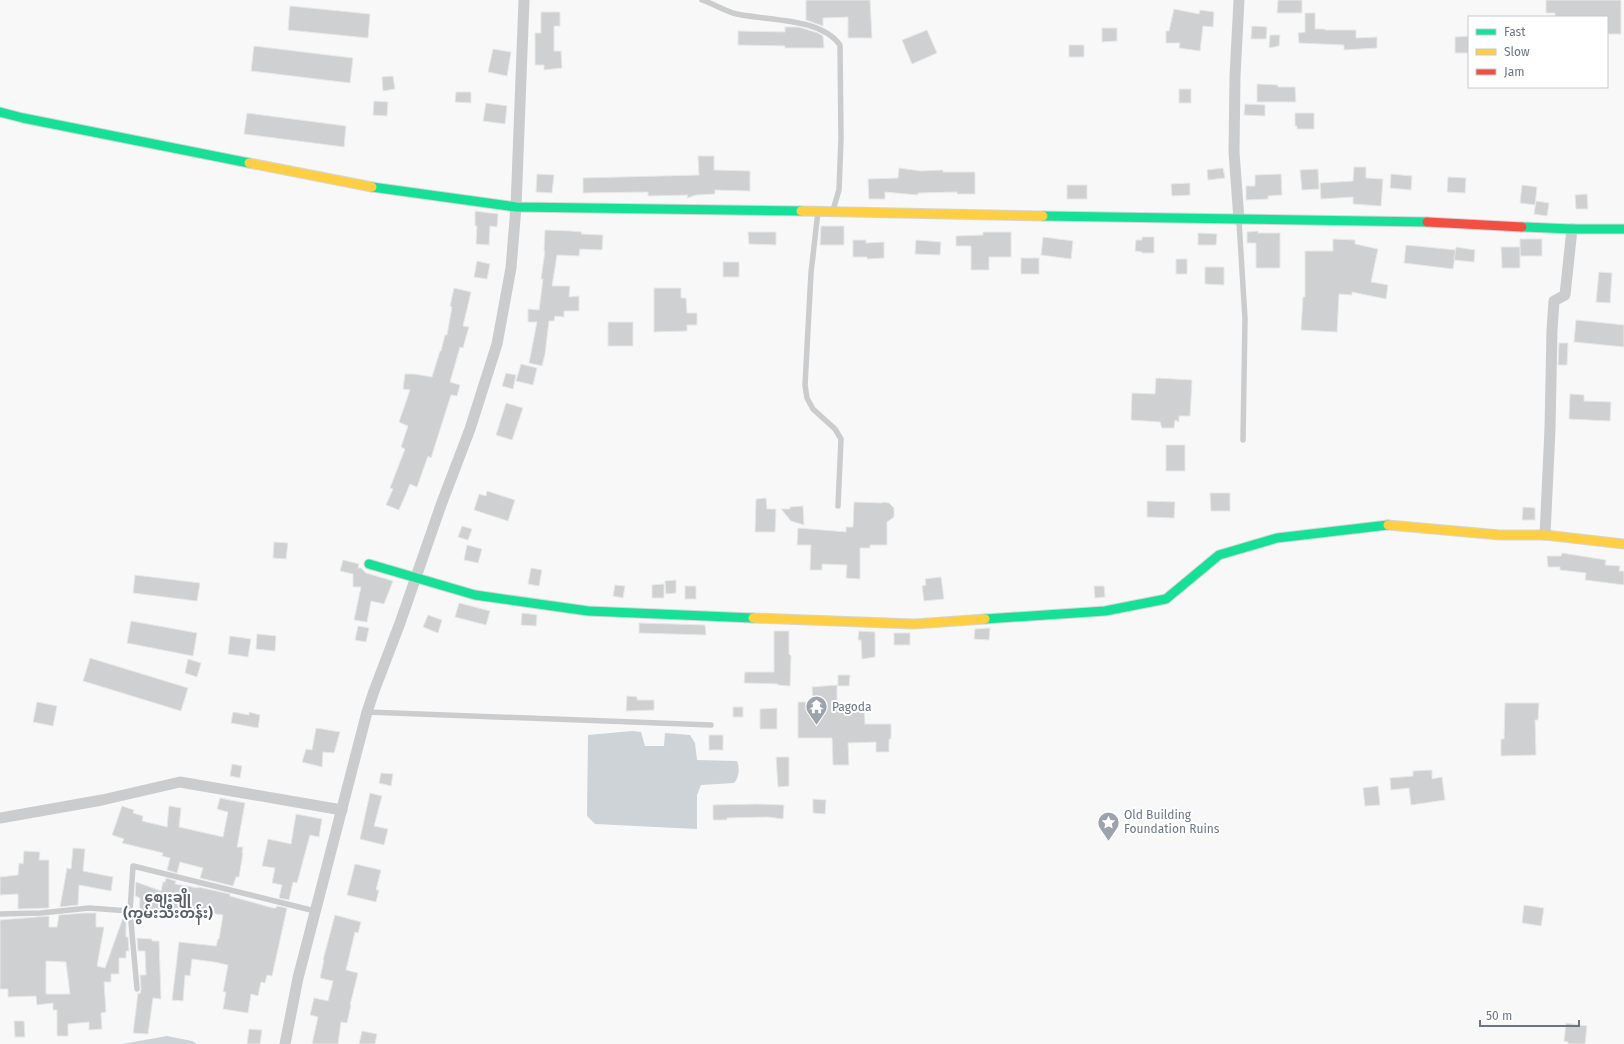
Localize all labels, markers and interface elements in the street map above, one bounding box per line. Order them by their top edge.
legend [1468,16,1608,88]
text: Fast [1504,25,1526,39]
text: Slow [1504,45,1530,59]
text: Jam [1504,65,1524,79]
temple icon: Pagoda [804,694,830,727]
place label: Pagoda [832,700,871,714]
place label: Old Building Foundation Ruins [1124,808,1220,836]
place icon: Old Building Foundation Ruins [1096,809,1122,842]
district label: စျေးချို (ကွမ်းသီးတန်း) [123,887,213,925]
scale bar [1480,1002,1579,1028]
text: 50 m [1486,1009,1512,1023]

